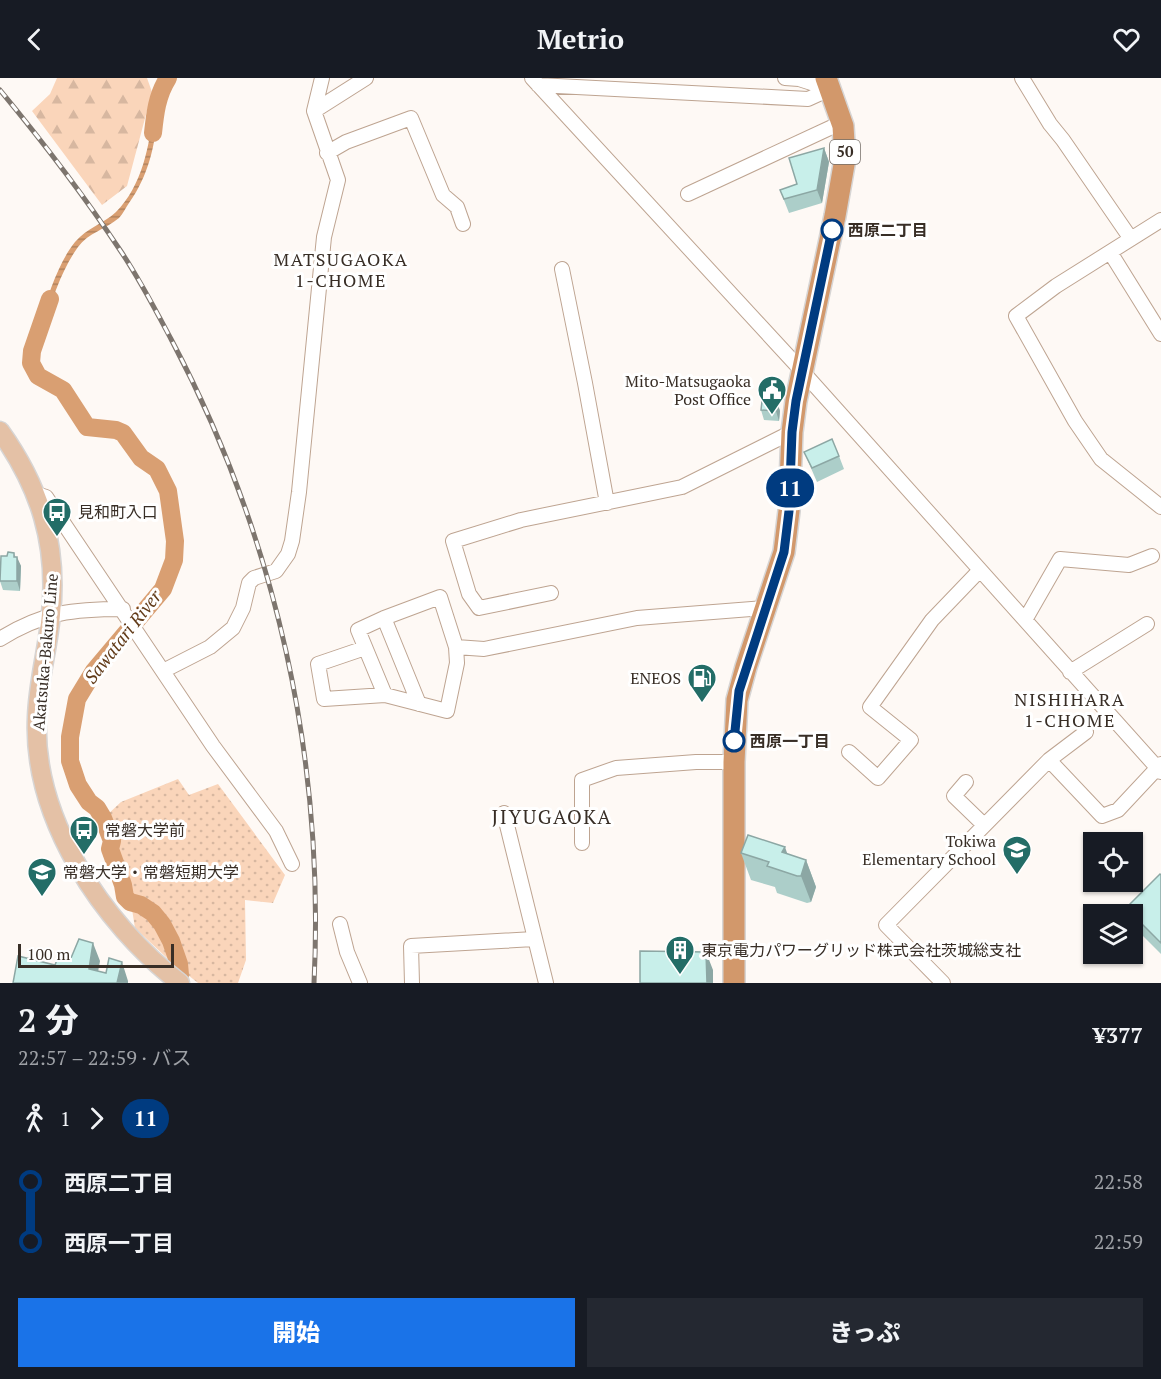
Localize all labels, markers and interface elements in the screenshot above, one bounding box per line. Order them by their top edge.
text: Metrio [537,21,624,57]
icon: back [18,23,51,56]
icon: heart [1110,23,1143,56]
road number: 50 [830,140,860,164]
marker: 西原二丁目 [821,219,843,241]
place label: 西原二丁目 [848,219,928,241]
district label: MATSUGAOKA 1-CHOME [274,247,408,292]
place label: Mito-Matsugaoka Post Office [625,370,751,410]
public building icon: Mito-Matsugaoka Post Office [756,374,788,416]
line badge: 11 [763,468,817,508]
text: 11 [778,474,802,502]
bus stop icon: 見和町入口 [41,496,73,538]
place label: 見和町入口 [78,501,158,523]
street label: Akatsuka-Bakuro Line [27,572,63,732]
water label: Sawatari River [78,584,167,688]
fuel station icon: ENEOS [686,662,718,704]
place label: ENEOS [630,667,681,689]
district label: NISHIHARA 1-CHOME [1014,687,1126,732]
marker: 西原一丁目 [723,730,745,752]
place label: 西原一丁目 [750,730,830,752]
district label: JIYUGAOKA [492,803,612,830]
bus stop icon: 常磐大学前 [68,814,100,856]
place label: 常磐大学前 [105,819,185,841]
place label: Tokiwa Elementary School [862,830,996,870]
map controls [1083,832,1143,964]
button: locate [1083,832,1143,892]
school or university icon: Tokiwa Elementary School [1001,834,1033,876]
school or university icon: 常磐大学・常磐短期大学 [26,856,58,898]
place label: 常磐大学・常磐短期大学 [63,861,239,883]
button: layers [1083,904,1143,964]
building icon: 東京電力パワーグリッド株式会社茨城総支社 [664,934,696,976]
place label: 東京電力パワーグリッド株式会社茨城総支社 [701,939,1021,961]
scale bar [18,941,174,968]
text: 100 m [27,943,70,965]
text: 2 分 [18,998,79,1041]
text: ¥377 [1093,1020,1143,1049]
text: 22:57 – 22:59 · バス [18,1044,192,1071]
icon: walk [18,1102,51,1135]
icon: forward [80,1102,113,1135]
text: 11 [134,1104,157,1132]
text: 1 [60,1105,71,1132]
text: 西原二丁目 [64,1168,174,1197]
text: 22:58 [1094,1168,1143,1195]
text: 西原一丁目 [64,1228,174,1257]
text: 22:59 [1094,1228,1143,1255]
button: 開始 [18,1298,575,1367]
button: きっぷ [587,1298,1143,1367]

